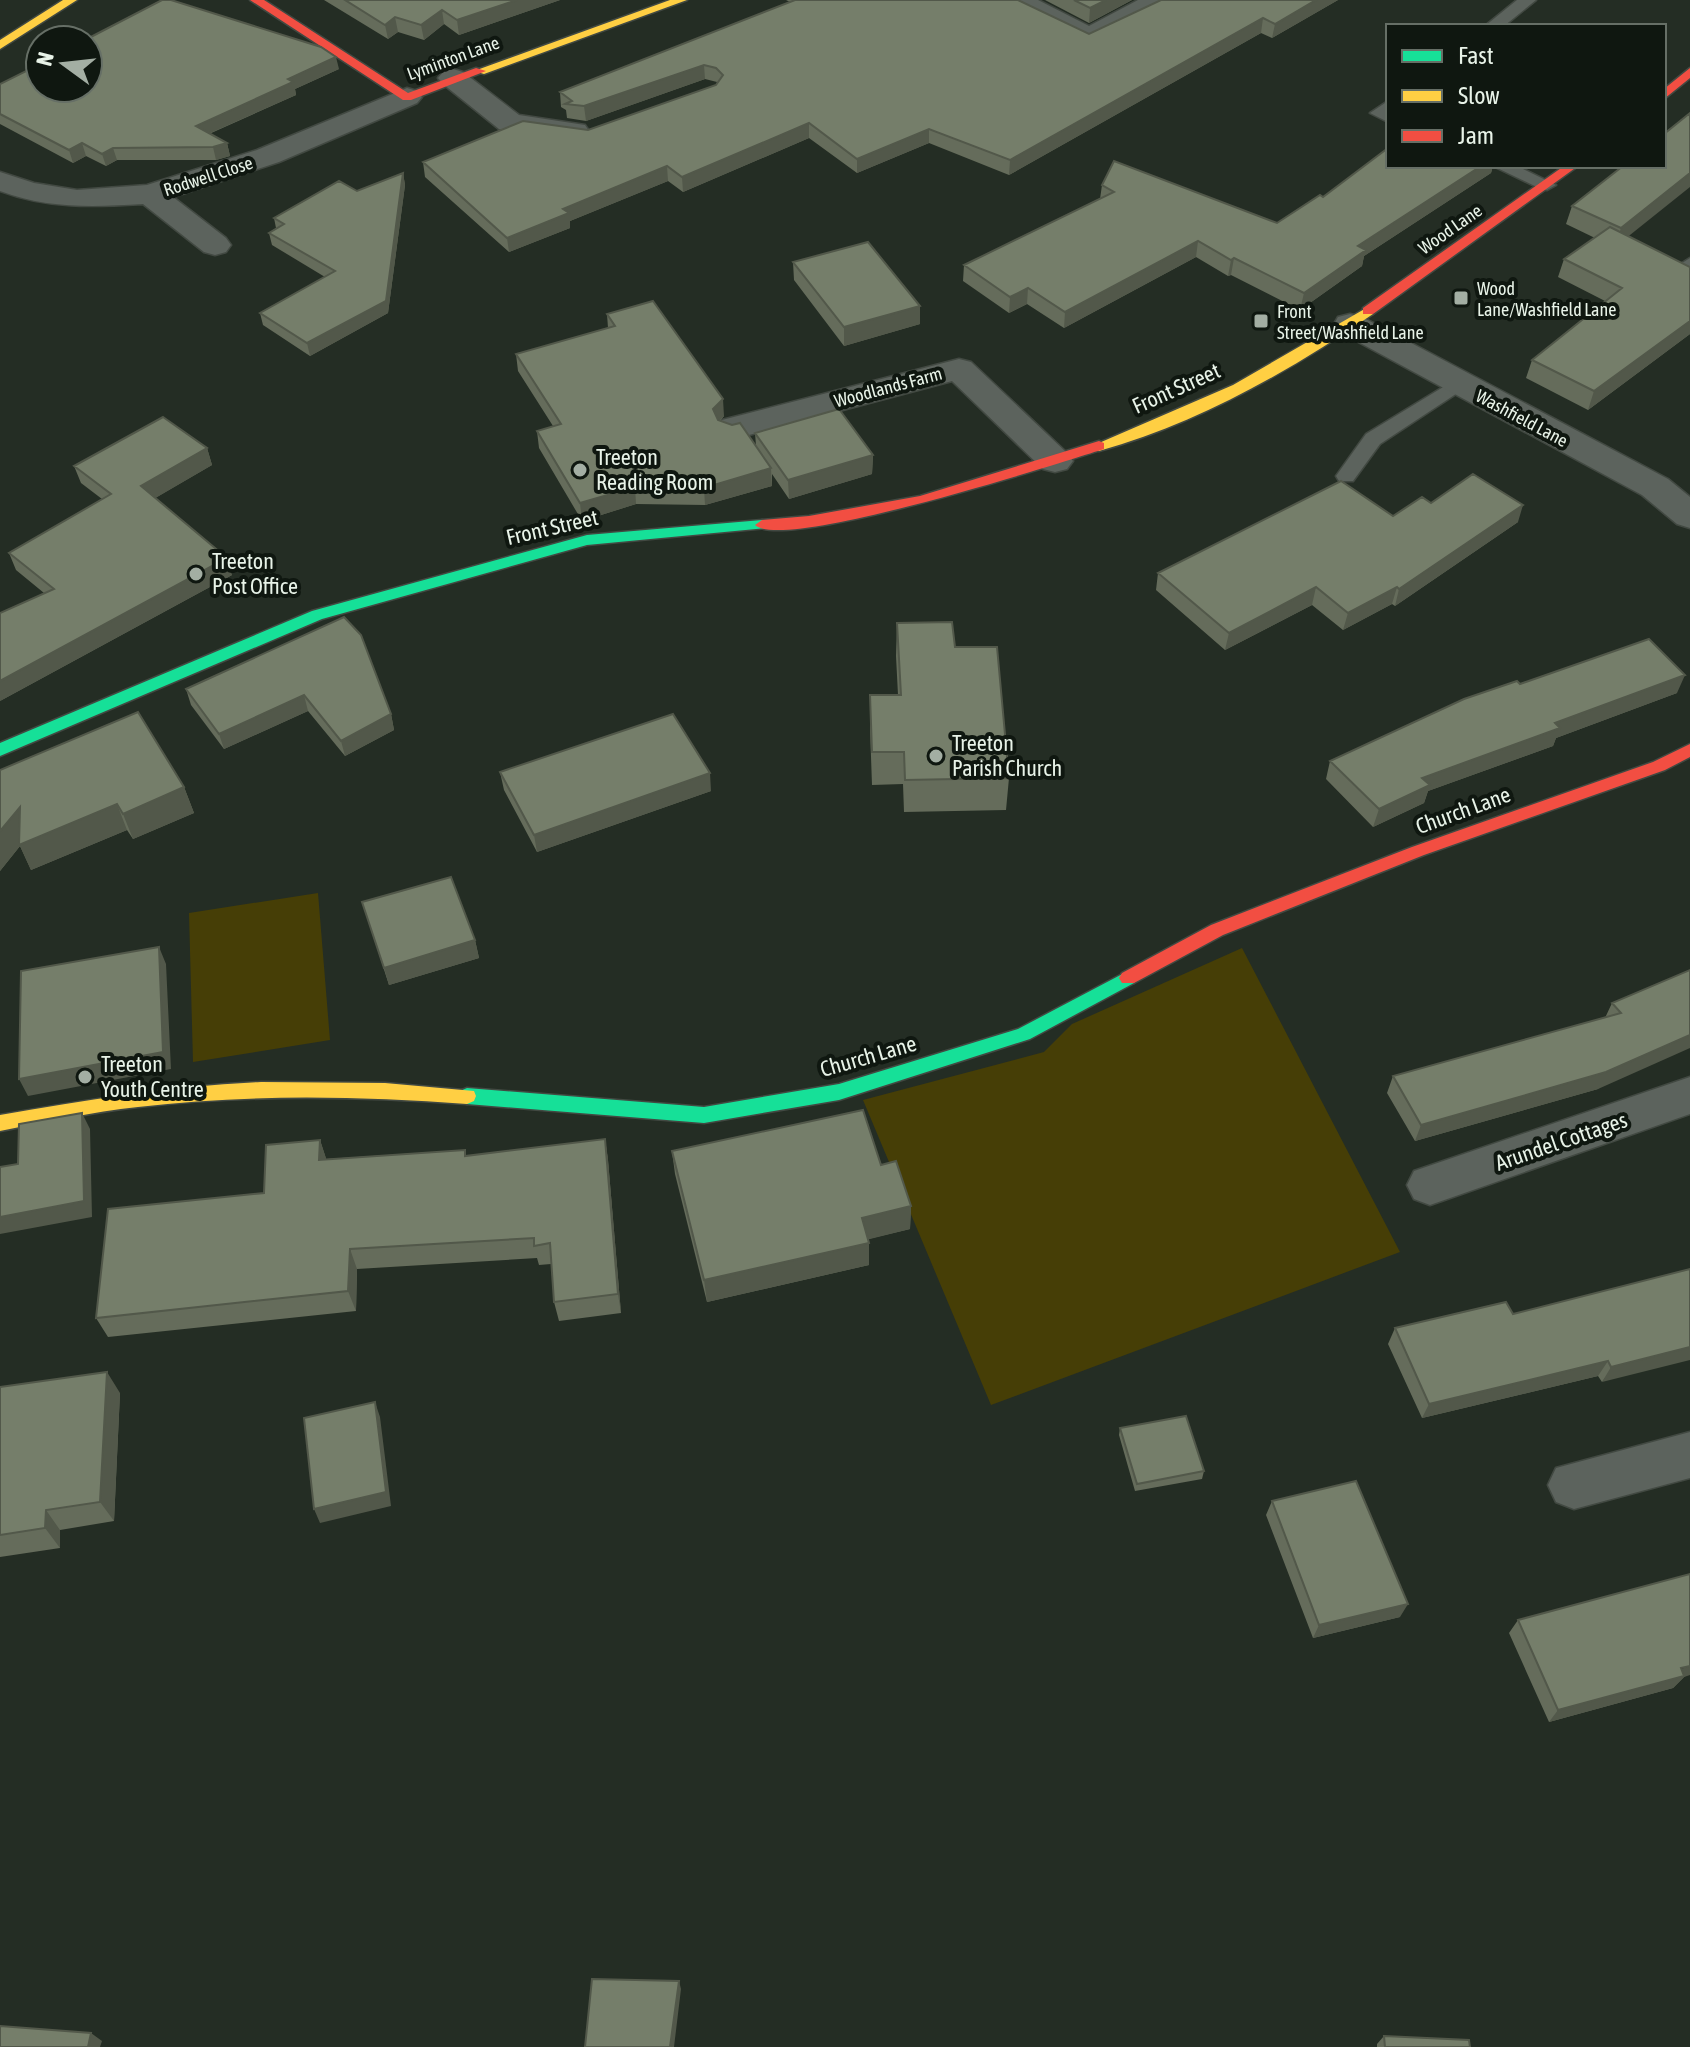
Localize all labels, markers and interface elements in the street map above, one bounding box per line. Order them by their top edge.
north arrow [24,24,104,104]
legend [1386,24,1666,168]
street label: Lyminton Lane [404,32,502,84]
text: Fast [1458,42,1494,69]
text: N [30,49,59,68]
text: Slow [1458,82,1500,109]
text: Jam [1458,122,1494,149]
street label: Rodwell Close [161,152,255,200]
street label: Wood Lane [1414,200,1486,258]
place label: Wood Lane/Washfield Lane [1477,278,1616,320]
marker: Wood Lane/Washfield Lane [1452,289,1470,307]
place label: Front Street/Washfield Lane [1277,301,1424,343]
marker: Front Street/Washfield Lane [1252,312,1270,330]
street label: Front Street [1128,357,1224,419]
street label: Woodlands Farm [832,363,944,411]
street label: Washfield Lane [1472,385,1572,451]
place label: Treeton Reading Room [596,444,713,495]
marker: Treeton Reading Room [571,461,589,479]
street label: Front Street [504,504,600,550]
place label: Treeton Post Office [212,548,298,599]
marker: Treeton Post Office [187,565,205,583]
place label: Treeton Parish Church [952,730,1062,781]
marker: Treeton Parish Church [927,747,945,765]
street label: Church Lane [1412,781,1514,839]
street label: Church Lane [817,1030,919,1082]
place label: Treeton Youth Centre [101,1051,204,1102]
marker: Treeton Youth Centre [76,1068,94,1086]
street label: Arundel Cottages [1492,1106,1631,1176]

